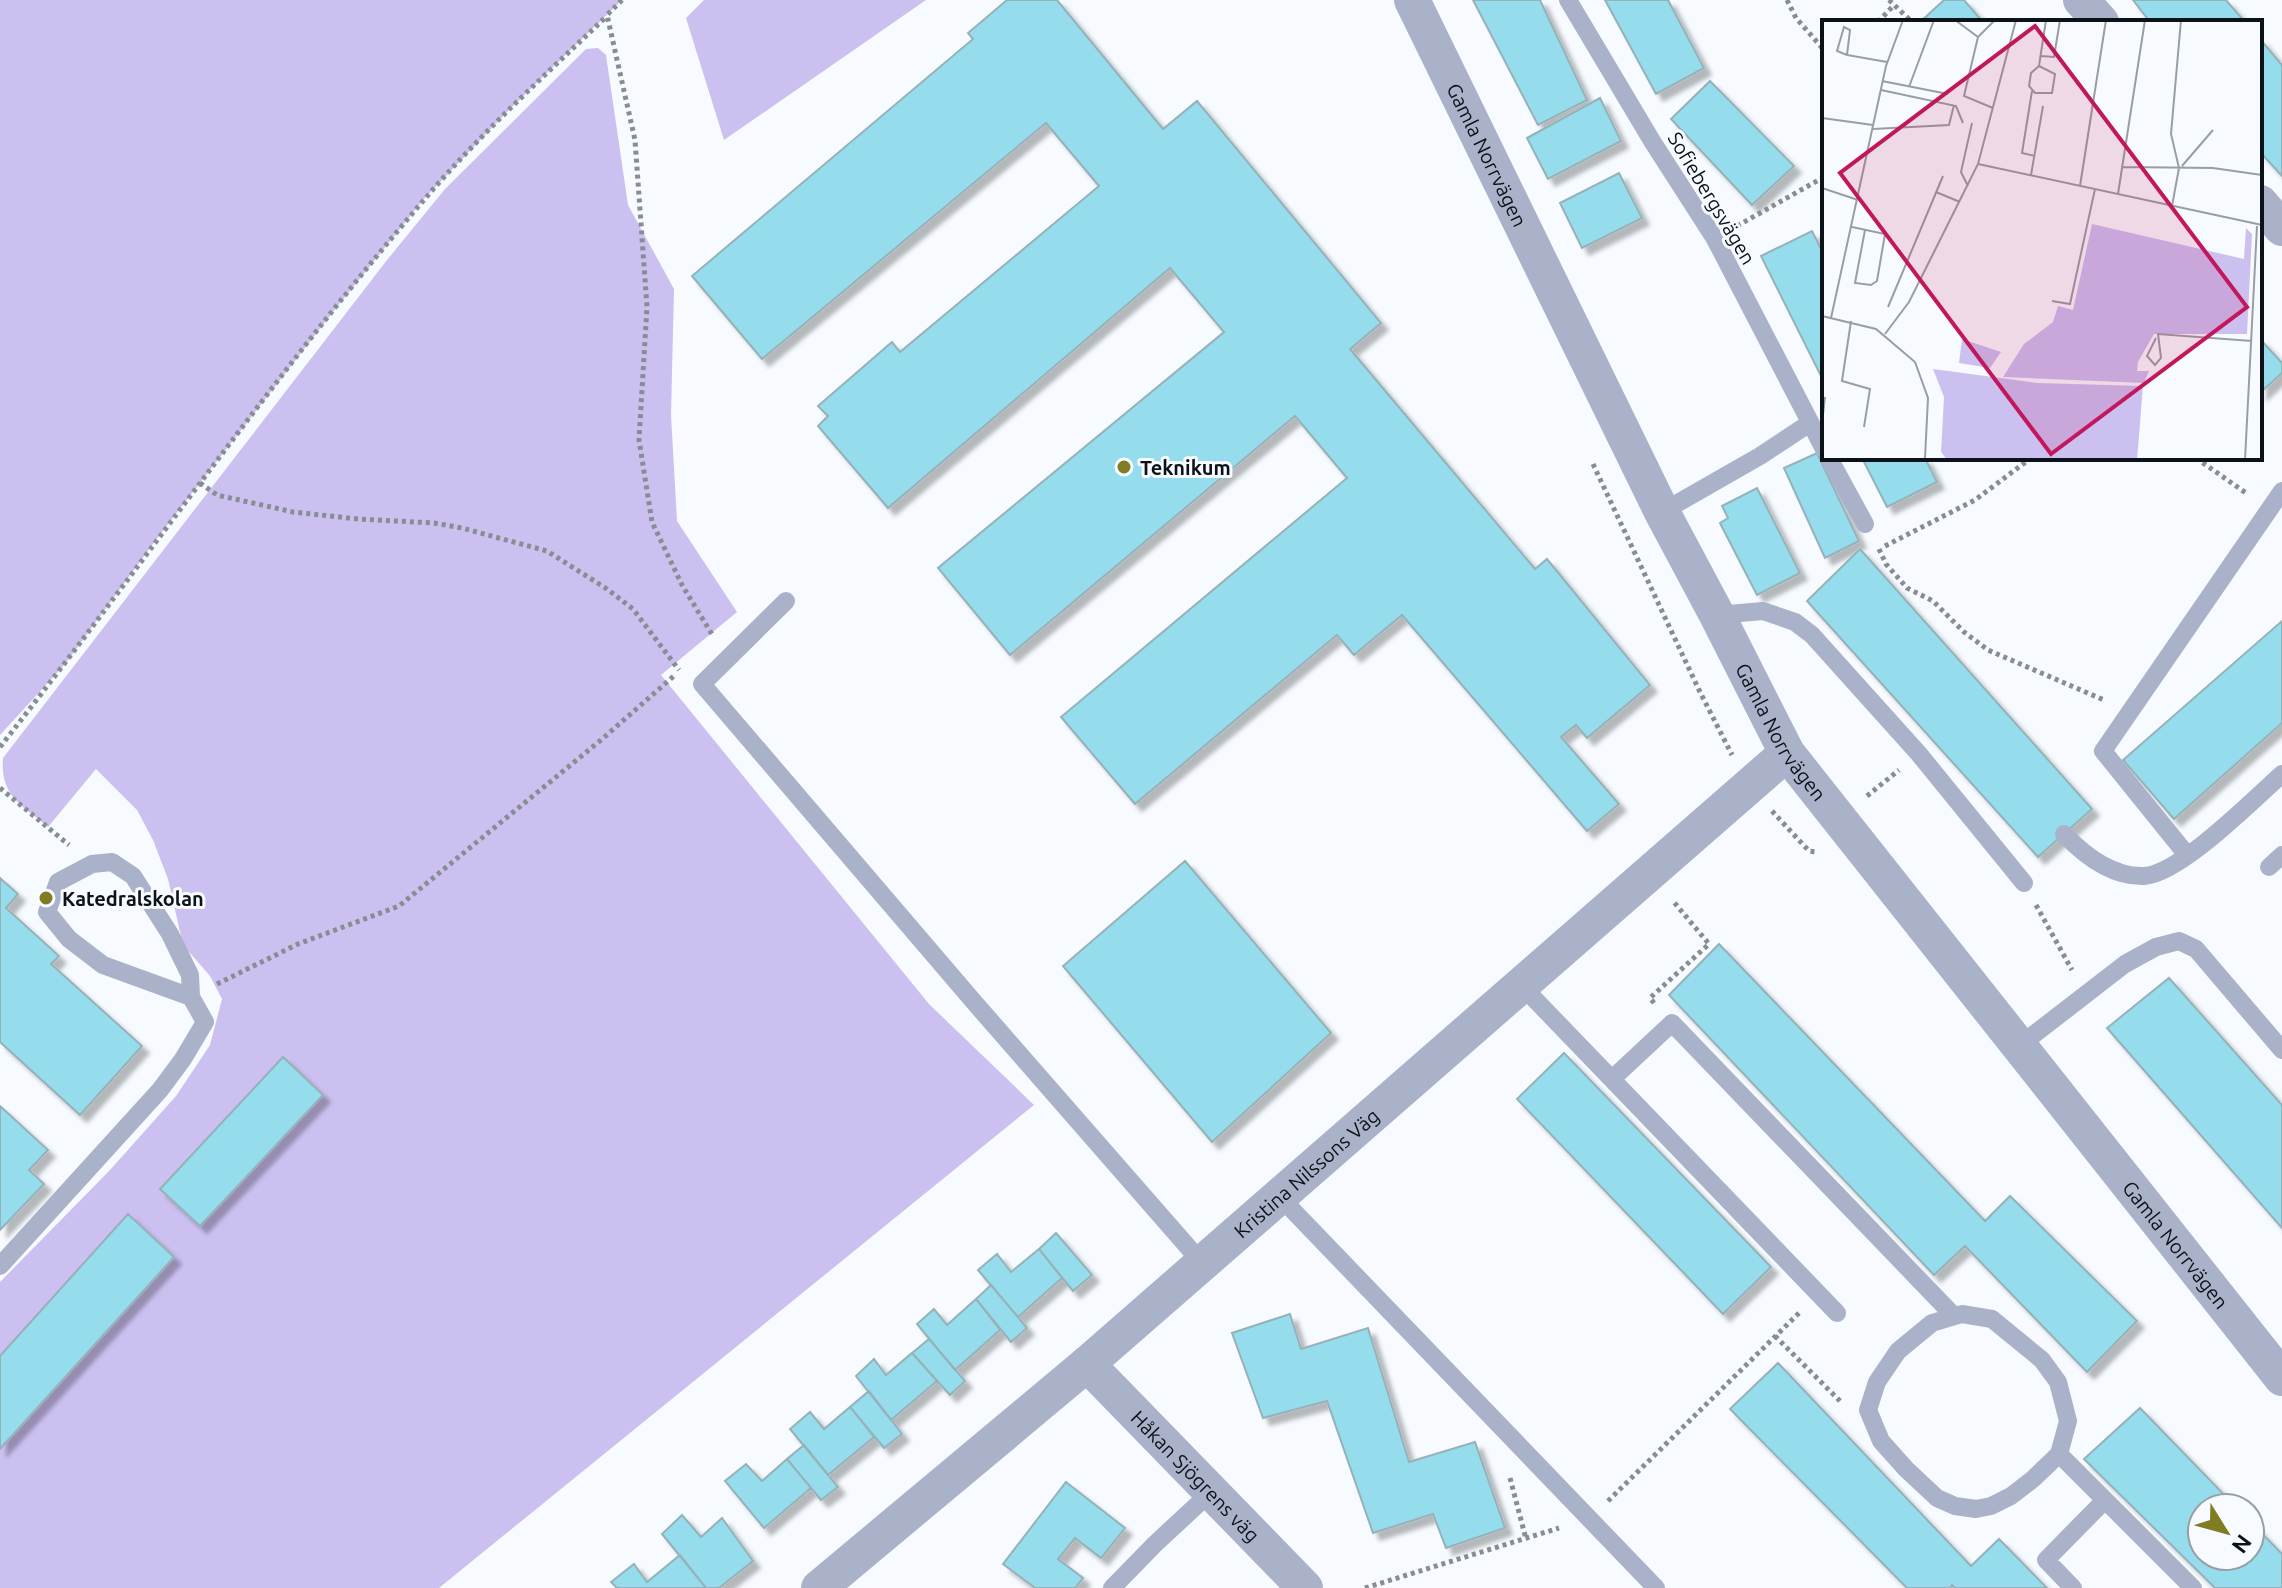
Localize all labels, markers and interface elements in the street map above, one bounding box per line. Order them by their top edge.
inset map [1822,20,2262,460]
street label: Gamla Norrvägen [1443,79,1532,230]
street label: Sofiebergsvägen [1663,128,1761,268]
place label: Teknikum [1140,456,1231,479]
marker: Teknikum [1115,458,1133,476]
street label: Gamla Norrvägen [1732,659,1831,805]
place label: Katedralskolan [62,887,204,910]
marker: Katedralskolan [37,889,55,907]
street label: Kristina Nilssons Väg [1229,1103,1383,1242]
street label: Gamla Norrvägen [2118,1176,2234,1313]
street label: Håkan Sjögrens väg [1127,1405,1265,1546]
north arrow [2186,1492,2266,1572]
text: N [2227,1530,2257,1558]

